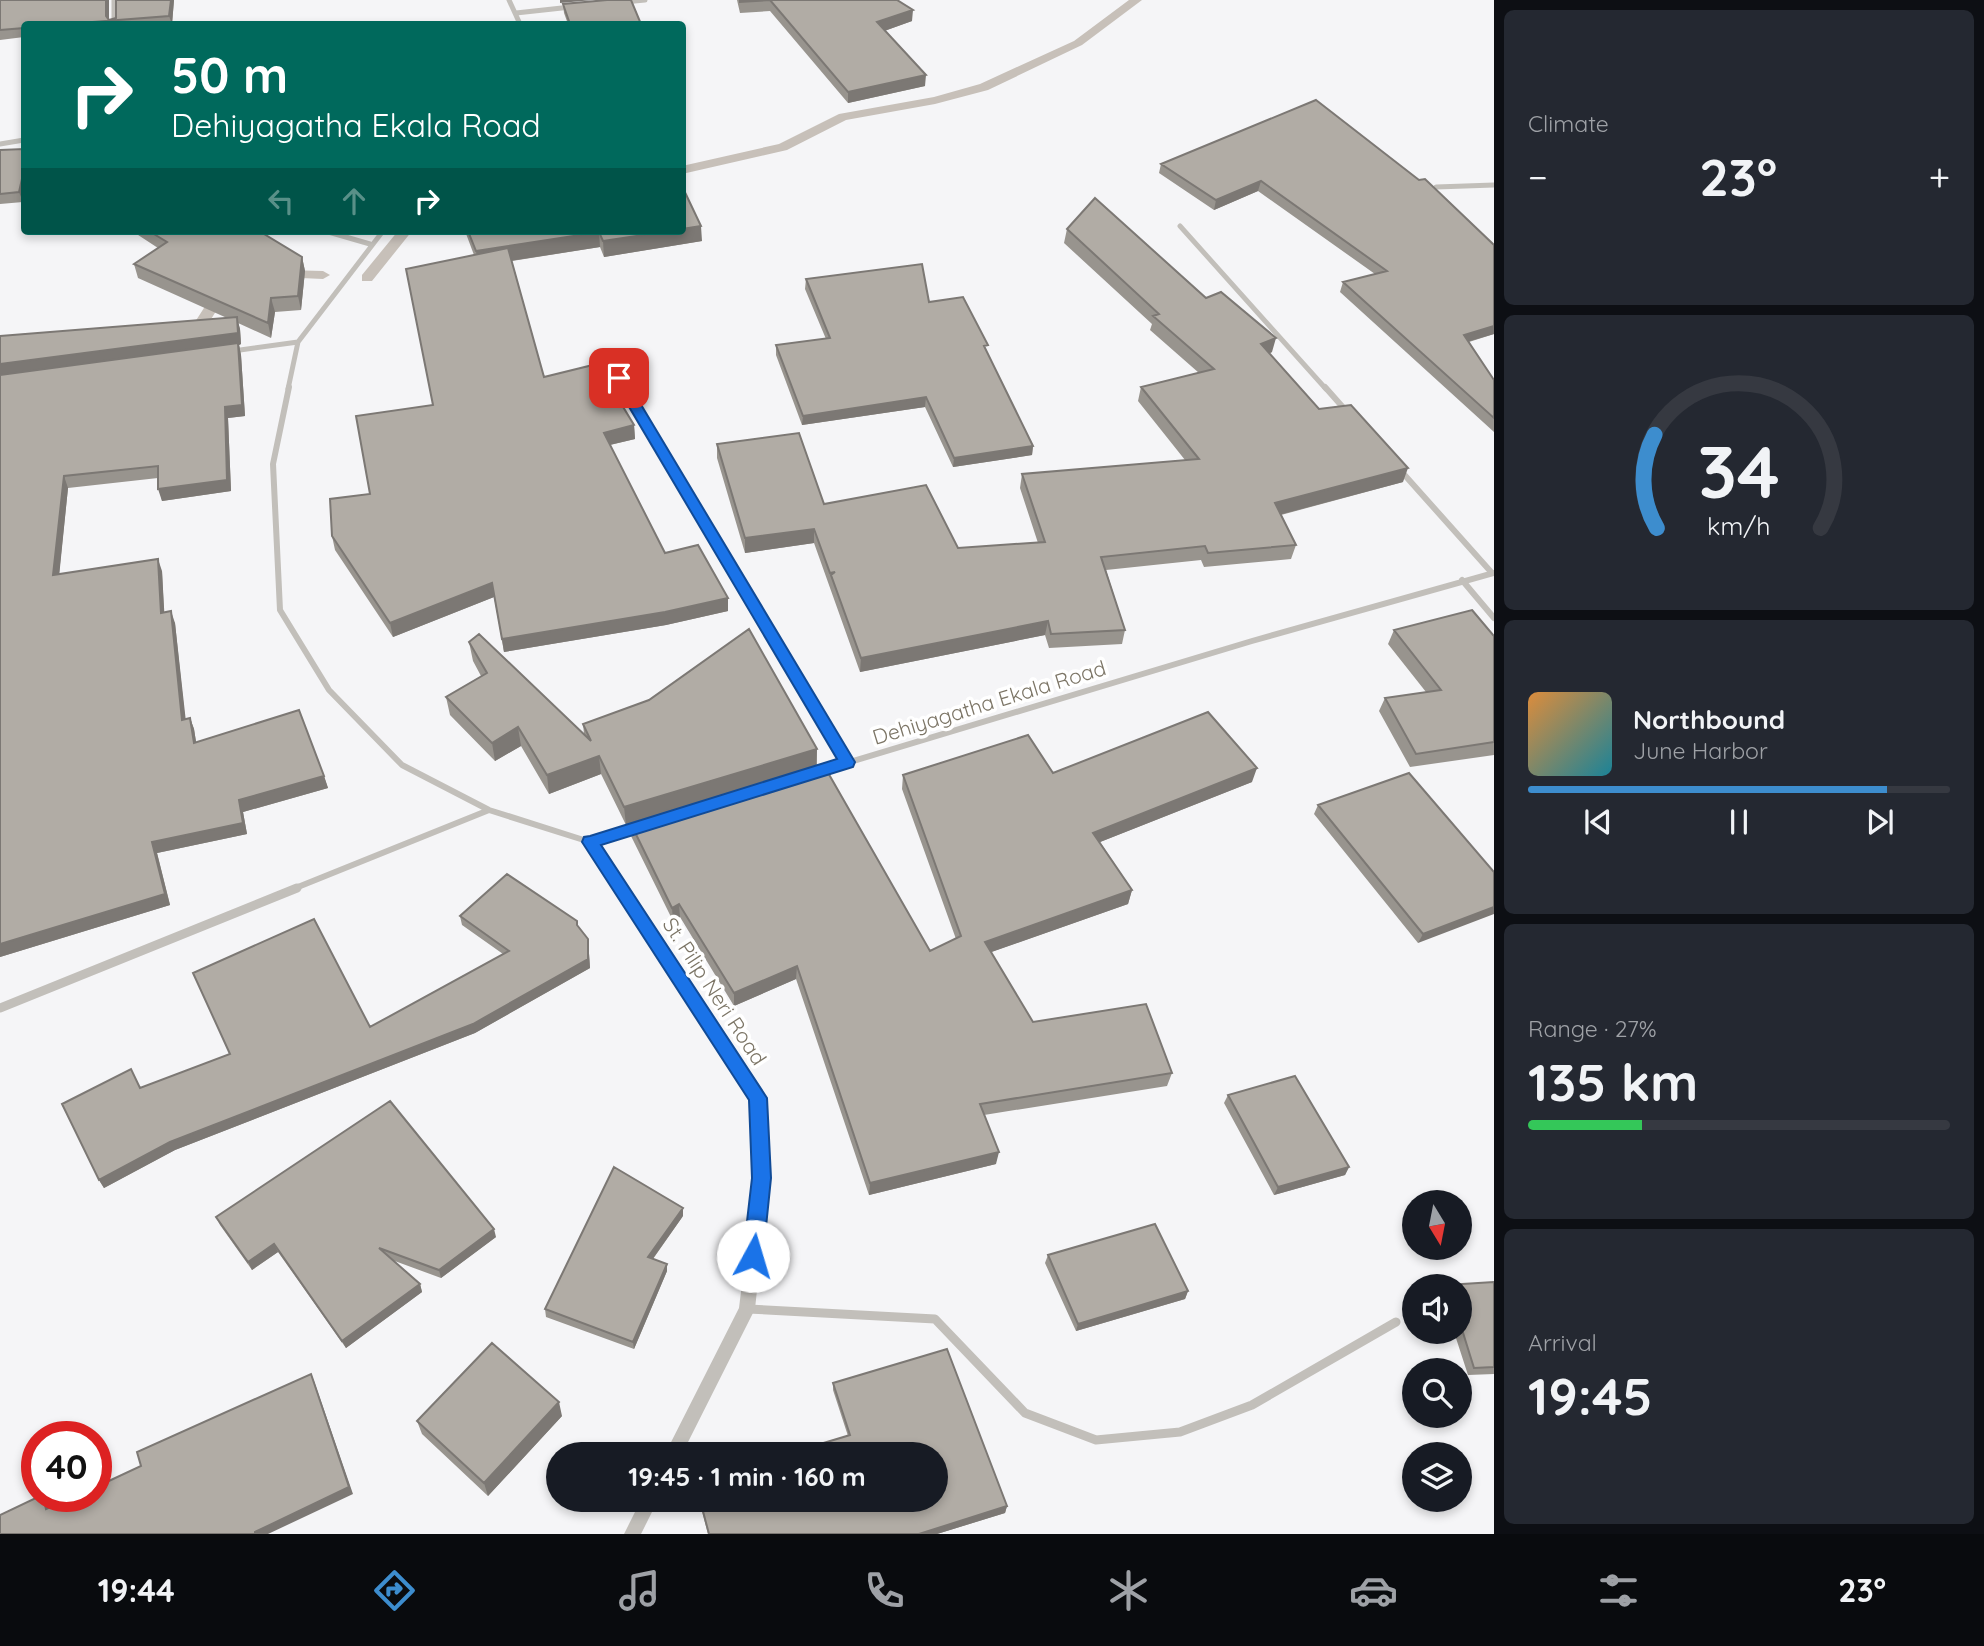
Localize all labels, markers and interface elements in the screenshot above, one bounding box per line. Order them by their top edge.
text: 50 m [171,44,288,105]
icon: right [56,49,147,140]
text: Dehiyagatha Ekala Road [171,105,541,145]
text: Climate [1528,109,1609,138]
text: 23° [1699,144,1777,209]
text: − [1528,153,1548,201]
text: + [1929,153,1950,201]
icon: left [262,182,300,220]
icon: ahead [335,182,373,220]
icon: right [408,182,446,220]
pin [589,348,649,408]
icon: arrive [600,359,638,397]
text: 34 [1698,426,1780,517]
text: km/h [1707,510,1771,541]
street label: Dehiyagatha Ekala Road [869,654,1109,750]
text: Northbound [1633,703,1785,736]
text: June Harbor [1633,736,1768,765]
icon: previous [1579,803,1617,841]
icon: pause [1720,803,1758,841]
icon: next [1861,803,1899,841]
street label: St. Pilip Neri Road [658,912,772,1070]
text: Range · 27% [1528,1014,1657,1043]
text: 135 km [1528,1049,1698,1114]
north arrow [1402,1190,1472,1260]
map controls [1402,1190,1472,1512]
position arrow [716,1219,790,1293]
button: sound [1402,1274,1472,1344]
text: Arrival [1528,1328,1597,1357]
button: search [1402,1358,1472,1428]
text: 19:45 [1528,1363,1653,1428]
speed limit sign: 40 [21,1421,112,1512]
button: layers [1402,1442,1472,1512]
text: 19:45 · 1 min · 160 m [628,1460,866,1493]
icon: directions [370,1566,419,1615]
icon: music [615,1566,664,1615]
icon: phone [860,1566,909,1615]
icon: climate [1104,1566,1153,1615]
icon: car [1349,1566,1398,1615]
icon: filters [1594,1566,1643,1615]
text: 19:44 [98,1570,175,1610]
text: 23° [1838,1570,1886,1610]

